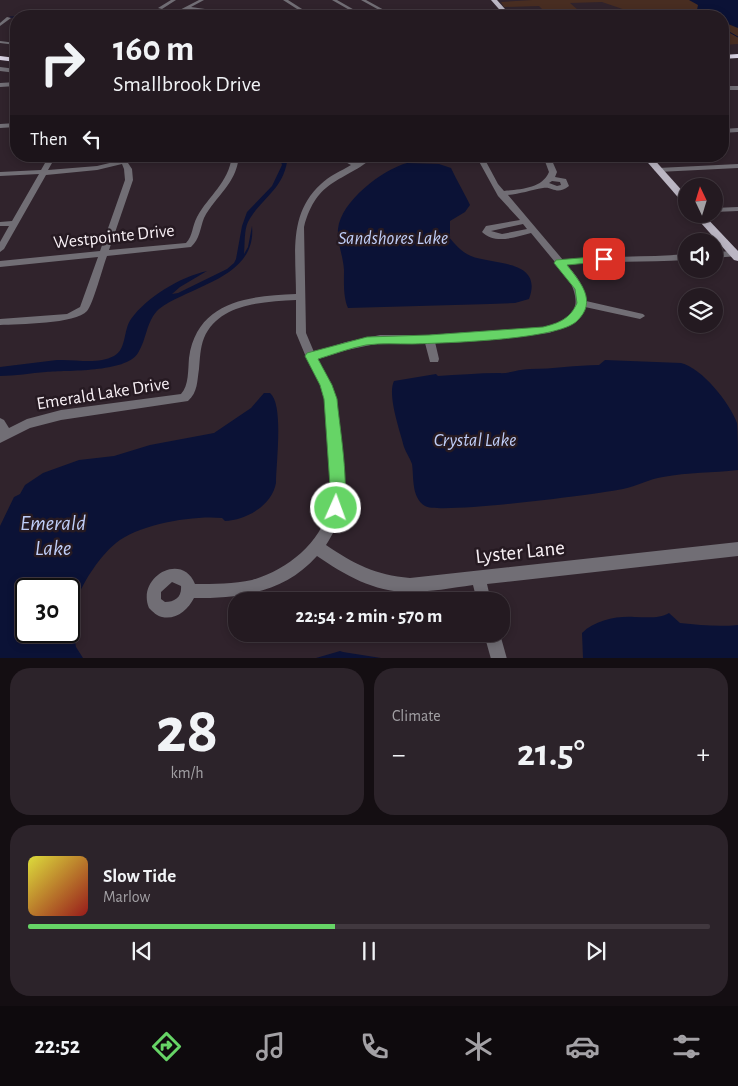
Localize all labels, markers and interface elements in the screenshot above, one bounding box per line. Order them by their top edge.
icon: right [30,30,95,95]
text: 160 m [113,32,194,67]
text: Smallbrook Drive [113,73,261,95]
icon: left [78,125,106,153]
text: Then [30,130,68,149]
north arrow [678,178,722,222]
map controls [678,178,723,333]
street label: Westpointe Drive [52,222,176,252]
water label: Sandshores Lake [338,229,448,248]
button: sound [678,233,723,278]
pin [583,238,625,280]
icon: arrive [590,245,618,273]
button: layers [678,288,723,333]
street label: Emerald Lake Drive [35,375,171,413]
water label: Crystal Lake [434,431,516,450]
position arrow [309,481,361,533]
water label: Emerald Lake [20,512,86,559]
street label: Lyster Lane [474,537,566,567]
speed limit sign: 30 [15,578,80,643]
text: 22:54 · 2 min · 570 m [296,607,442,626]
text: 28 [156,699,218,764]
text: Climate [392,708,441,724]
text: 21.5° [517,735,585,773]
text: − [392,741,405,769]
text: + [697,741,710,769]
text: km/h [170,765,204,781]
text: Slow Tide [103,867,176,886]
text: Marlow [103,889,150,905]
icon: previous [128,937,156,965]
icon: pause [355,937,383,965]
icon: next [582,937,610,965]
icon: directions [149,1029,184,1064]
icon: music [253,1029,288,1064]
icon: phone [357,1029,392,1064]
icon: climate [461,1029,496,1064]
icon: car [565,1029,600,1064]
icon: filters [669,1029,704,1064]
text: 22:52 [34,1035,80,1057]

